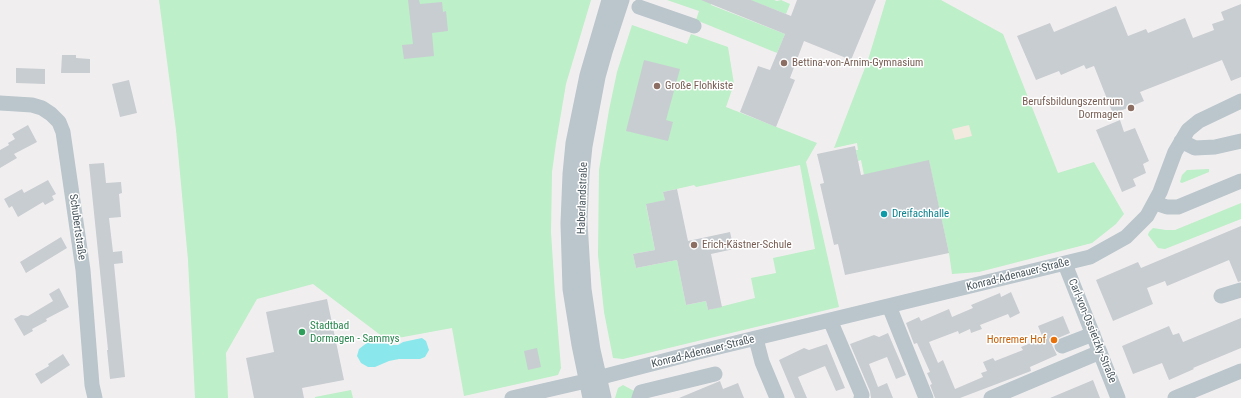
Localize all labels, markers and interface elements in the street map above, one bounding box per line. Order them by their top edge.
place label: Bettina-von-Arnim-Gymnasium [792,56,923,70]
marker: Bettina-von-Arnim-Gymnasium [779,58,789,68]
place label: Große Flohkiste [665,79,733,93]
marker: Große Flohkiste [652,81,662,91]
place label: Berufsbildungszentrum Dormagen [1022,95,1123,121]
marker: Berufsbildungszentrum Dormagen [1126,103,1136,113]
street label: Haberlandstraße [575,162,591,234]
street label: Schubertstraße [66,193,88,261]
place label: Dreifachhalle [892,207,949,221]
marker: Dreifachhalle [879,209,889,219]
place label: Erich-Kästner-Schule [702,238,792,252]
marker: Erich-Kästner-Schule [689,240,699,250]
street label: Konrad-Adenauer-Straße [965,256,1071,294]
street label: Carl-von-Ossietzky-Straße [1065,277,1119,385]
place label: Stadtbad Dormagen - Sammys [310,319,400,345]
marker: Stadtbad Dormagen - Sammys [297,327,307,337]
street label: Konrad-Adenauer-Straße [650,333,756,371]
place label: Horremer Hof [987,333,1046,347]
marker: Horremer Hof [1049,335,1059,345]

